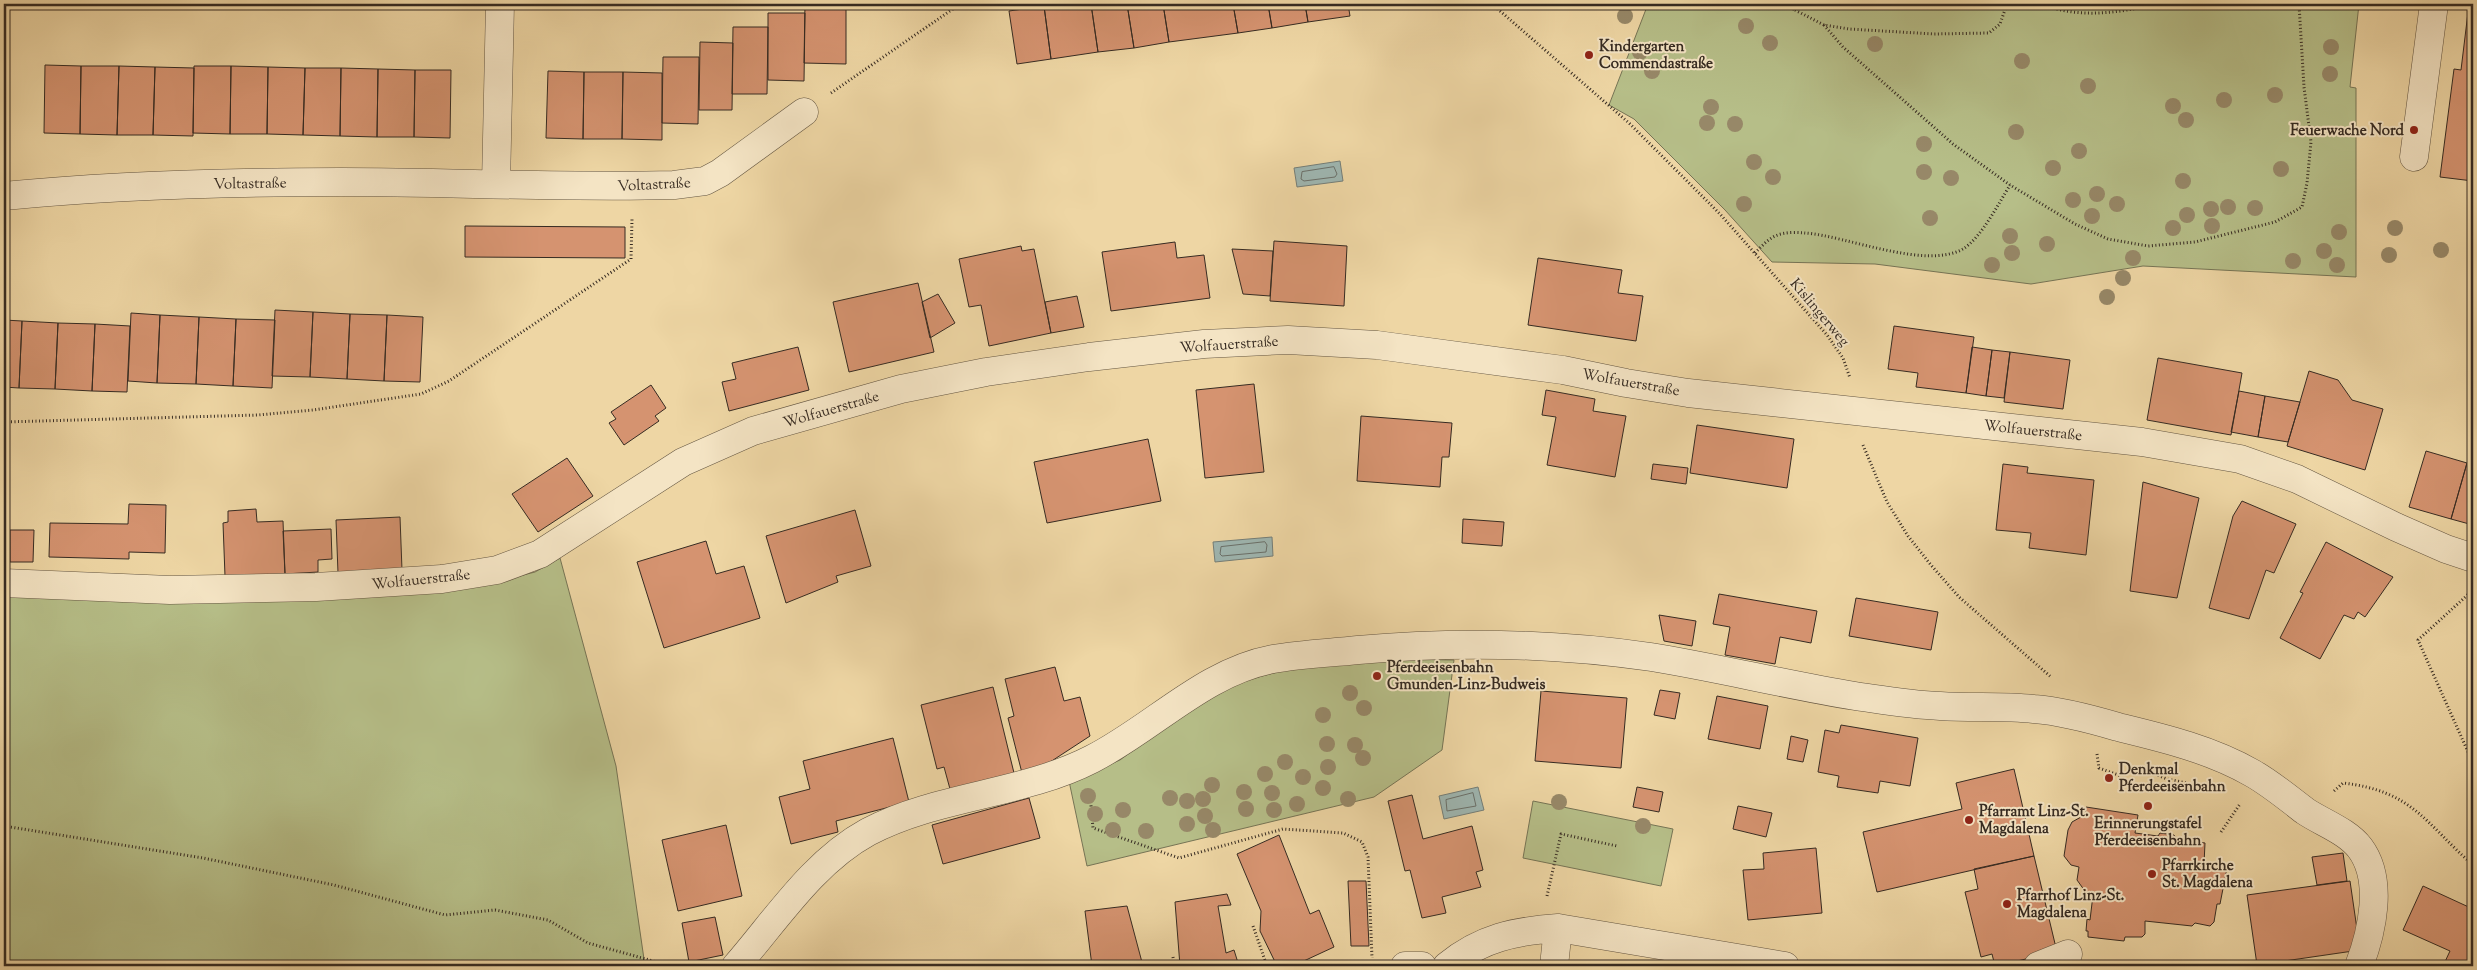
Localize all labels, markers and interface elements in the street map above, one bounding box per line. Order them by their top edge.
place label: Kindergarten Commendastraße [1599,37,1713,75]
marker: Kindergarten Commendastraße [1583,49,1595,61]
place label: Feuerwache Nord [2290,121,2405,142]
marker: Feuerwache Nord [2408,124,2420,136]
street label: Voltastraße [213,173,287,196]
street label: Voltastraße [617,173,691,198]
street label: Kislingerweg [1784,274,1854,352]
street label: Wolfauerstraße [1179,332,1279,359]
street label: Wolfauerstraße [1580,365,1681,402]
street label: Wolfauerstraße [781,387,882,434]
street label: Wolfauerstraße [1982,416,2083,447]
street label: Wolfauerstraße [371,565,472,596]
place label: Pferdeeisenbahn Gmunden-Linz-Budweis [1387,658,1545,696]
marker: Pferdeeisenbahn Gmunden-Linz-Budweis [1371,670,1383,682]
place label: Denkmal Pferdeeisenbahn [2119,760,2226,798]
marker: Denkmal Pferdeeisenbahn [2103,772,2115,784]
marker: Erinnerungstafel Pferdeeisenbahn [2142,800,2154,812]
place label: Pfarramt Linz-St. Magdalena [1979,802,2089,840]
marker: Pfarramt Linz-St. Magdalena [1963,814,1975,826]
place label: Erinnerungstafel Pferdeeisenbahn [2094,814,2203,852]
place label: Pfarrkirche St. Magdalena [2162,856,2253,894]
marker: Pfarrkirche St. Magdalena [2146,868,2158,880]
place label: Pfarrhof Linz-St. Magdalena [2017,886,2125,924]
marker: Pfarrhof Linz-St. Magdalena [2001,898,2013,910]

